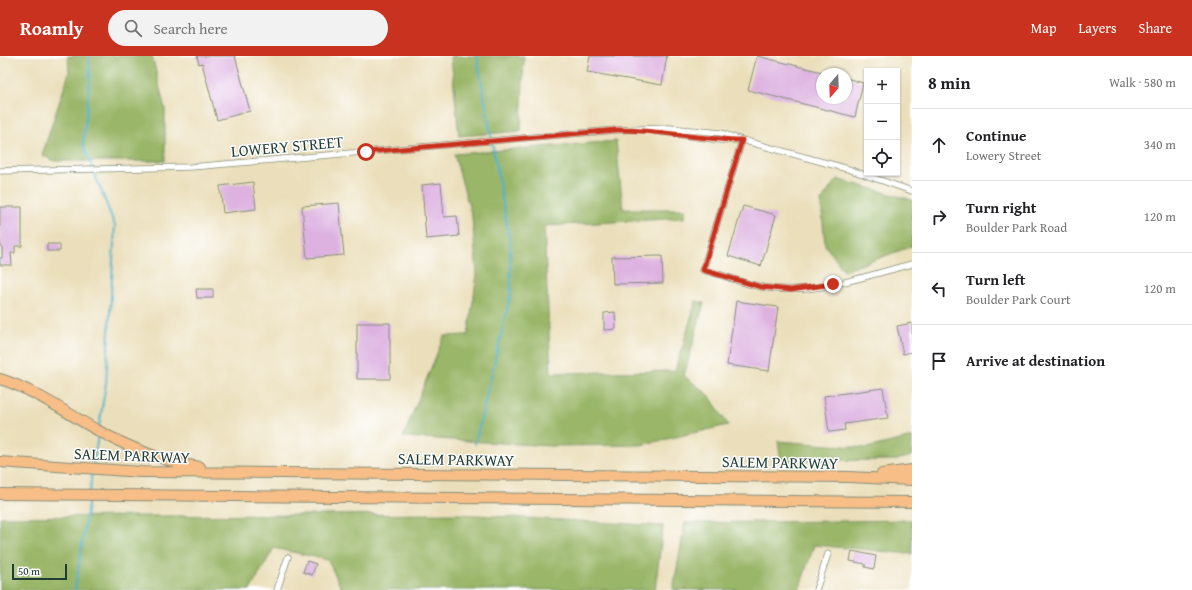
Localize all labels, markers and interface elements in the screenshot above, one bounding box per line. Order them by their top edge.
search box [108,10,388,46]
text: Roamly [20,14,84,42]
icon: search [122,17,144,39]
text: Search here [154,18,228,39]
text: Map [1031,18,1057,38]
text: Layers [1079,18,1117,38]
text: Share [1139,18,1172,38]
north arrow [816,68,852,104]
map controls [864,68,900,176]
button: + [864,68,900,104]
text: 8 min [928,70,970,95]
text: Walk · 580 m [1109,73,1176,92]
button: − [864,104,900,140]
text: Continue [966,125,1027,146]
street label: LOWERY STREET [230,129,344,163]
icon: ahead [928,134,950,156]
text: 340 m [1144,135,1176,154]
button: locate [864,140,900,176]
route start [357,143,375,161]
text: Lowery Street [966,146,1041,165]
text: Turn right [966,197,1037,218]
icon: right [928,206,950,228]
text: 120 m [1144,207,1176,226]
text: Boulder Park Road [966,218,1067,237]
text: Turn left [966,269,1025,290]
route end [824,275,842,293]
icon: left [928,278,950,300]
text: 120 m [1144,279,1176,298]
text: Boulder Park Court [966,290,1071,309]
icon: arrive [928,350,950,372]
text: Arrive at destination [966,350,1105,371]
street label: SALEM PARKWAY [73,441,191,469]
street label: SALEM PARKWAY [398,446,515,472]
street label: SALEM PARKWAY [722,449,839,475]
scale bar [12,562,67,581]
text: 50 m [18,563,40,579]

